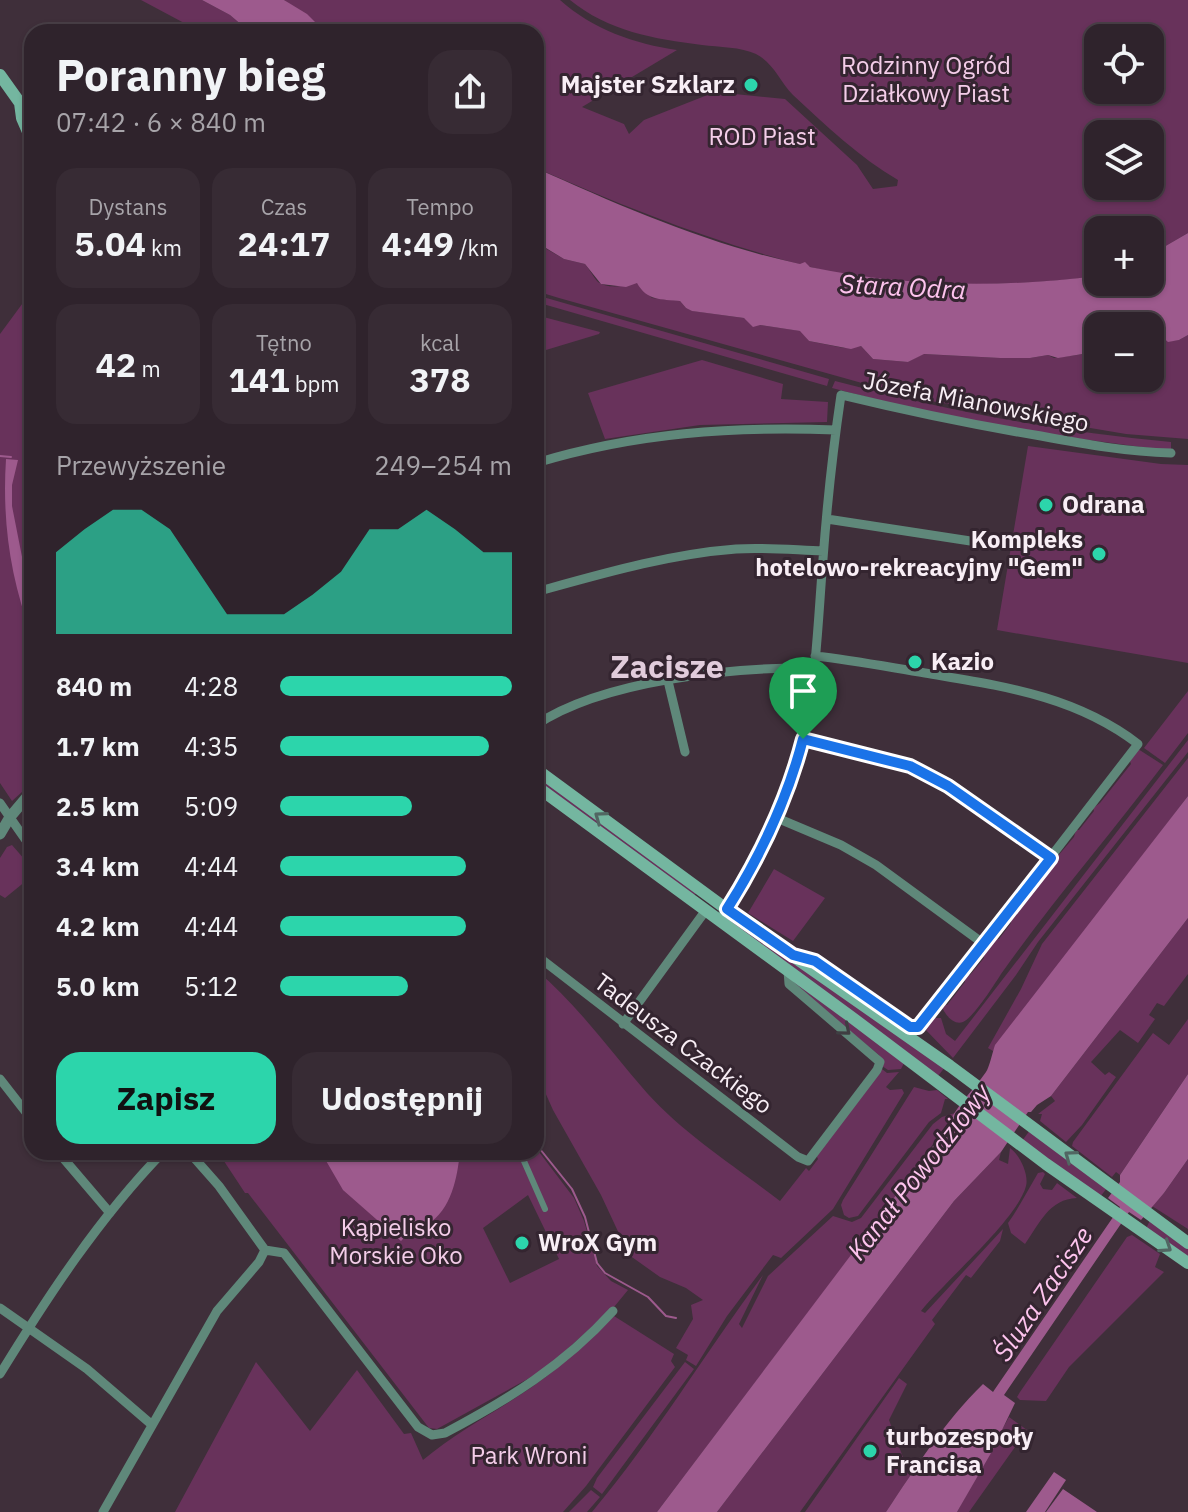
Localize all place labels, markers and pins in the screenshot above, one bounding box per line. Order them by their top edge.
place label: Majster Szklarz [561,68,735,100]
marker: Majster Szklarz [742,76,760,94]
place label: Odrana [1062,488,1145,520]
marker: Odrana [1037,496,1055,514]
place label: Kompleks hotelowo-rekreacyjny "Gem" [755,523,1083,583]
marker: Kompleks hotelowo-rekreacyjny "Gem" [1090,545,1108,563]
place label: Kazio [931,645,994,677]
marker: Kazio [906,653,924,671]
pin [769,657,837,739]
place label: WroX Gym [538,1226,657,1258]
marker: WroX Gym [513,1234,531,1252]
place label: turbozespoły Francisa [886,1420,1033,1480]
marker: turbozespoły Francisa [861,1442,879,1460]

